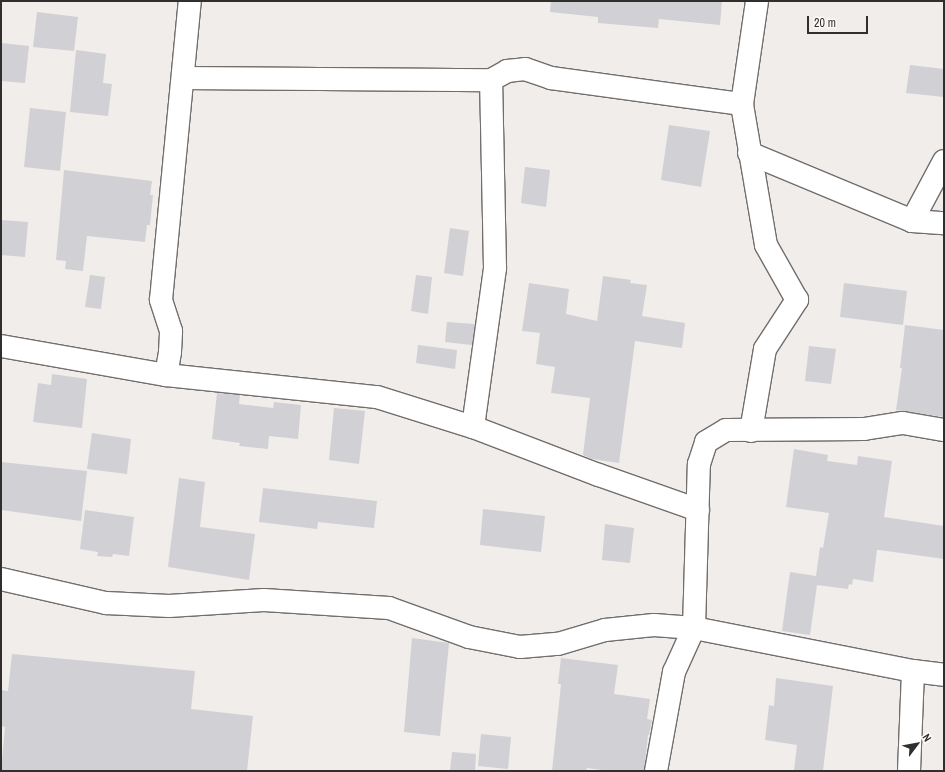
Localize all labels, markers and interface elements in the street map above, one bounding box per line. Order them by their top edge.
scale bar [809,8,870,34]
text: 20 m [814,15,836,31]
north arrow [897,724,937,764]
text: N [920,731,935,744]

